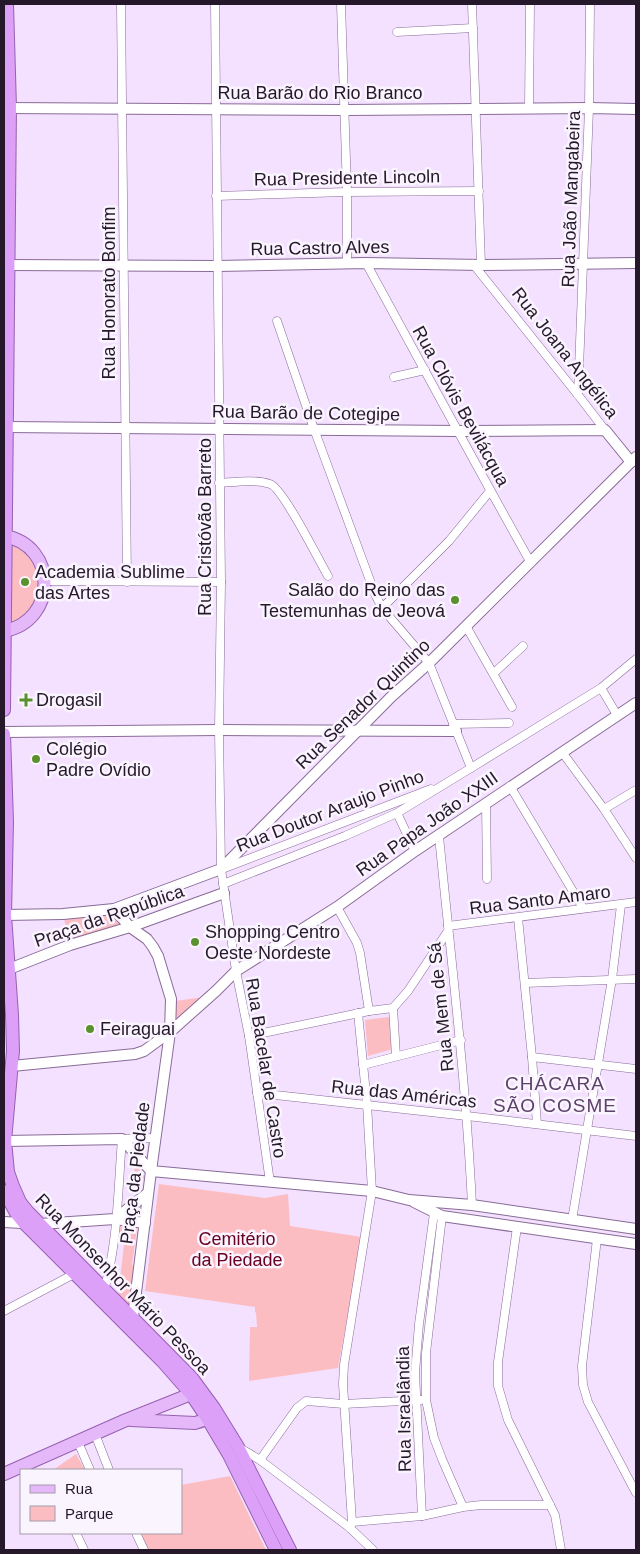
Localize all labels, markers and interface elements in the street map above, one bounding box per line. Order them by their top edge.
street label: Rua Barão do Rio Branco [217,83,423,103]
street label: Rua João Mangabeira [558,109,584,288]
street label: Rua Presidente Lincoln [254,166,440,190]
street label: Rua Honorato Bonfim [99,206,119,380]
street label: Rua Castro Alves [250,237,390,259]
street label: Rua Joana Angélica [508,284,623,423]
street label: Rua Clóvis Bevilácqua [409,322,514,490]
street label: Rua Barão de Cotegipe [212,401,400,425]
street label: Rua Cristóvão Barreto [195,438,215,616]
place label: Academia Sublime das Artes [35,562,185,603]
marker: Academia Sublime das Artes [19,576,31,588]
place label: Salão do Reino das Testemunhas de Jeová [260,580,446,621]
marker: Salão do Reino das Testemunhas de Jeová [449,594,461,606]
street label: Rua Senador Quintino [292,635,434,773]
place label: Drogasil [36,690,102,710]
marker: Drogasil [20,694,32,706]
place label: Colégio Padre Ovídio [46,739,151,780]
marker: Colégio Padre Ovídio [30,753,42,765]
street label: Rua Doutor Araujo Pinho [233,766,427,856]
street label: Rua Papa João XXIII [352,768,502,880]
street label: Praça da República [31,881,187,951]
street label: Rua Santo Amaro [468,881,612,919]
place label: Shopping Centro Oeste Nordeste [205,922,340,963]
marker: Shopping Centro Oeste Nordeste [189,936,201,948]
street label: Rua Mem de Sá [424,940,458,1073]
street label: Rua Bacelar de Castro [242,977,290,1159]
place label: Feiraguai [100,1019,175,1039]
marker: Feiraguai [84,1023,96,1035]
district label: CHÁCARA SÃO COSME [493,1073,617,1116]
street label: Rua das Américas [330,1076,478,1112]
street label: Praça da Piedade [116,1101,154,1245]
street label: Rua Monsenhor Mário Pessoa [31,1190,215,1379]
park label: Cemitério da Piedade [191,1229,283,1270]
street label: Rua Israelândia [393,1345,415,1472]
legend [20,1469,182,1534]
text: Rua [65,1480,93,1497]
text: Parque [65,1505,113,1522]

